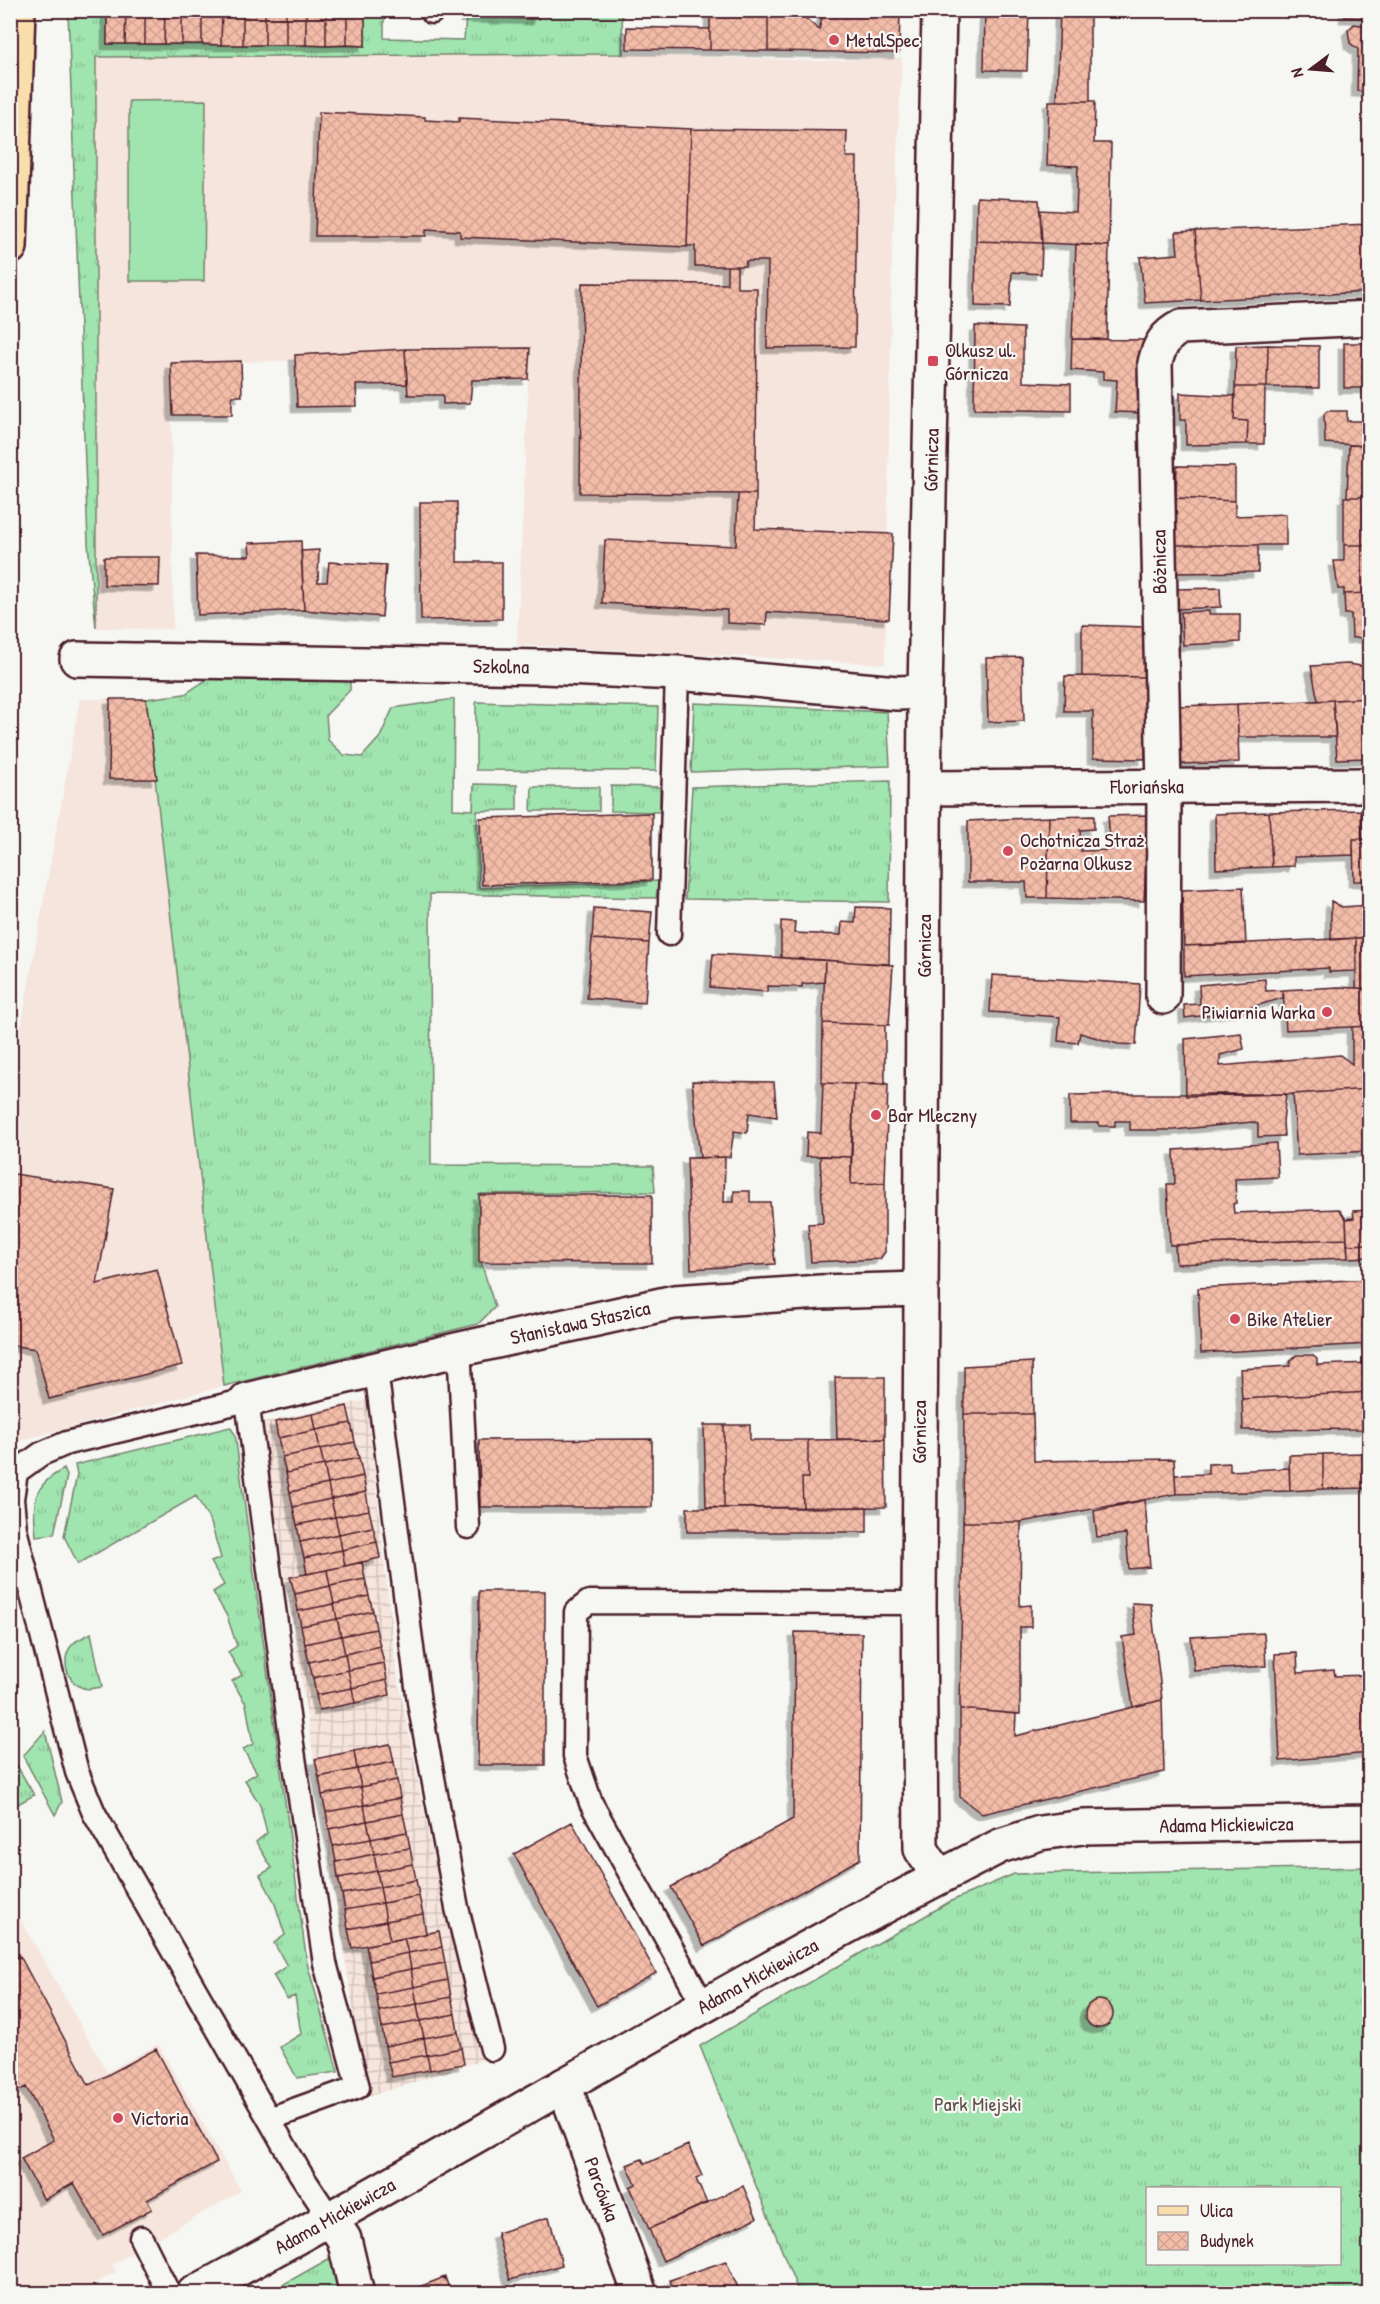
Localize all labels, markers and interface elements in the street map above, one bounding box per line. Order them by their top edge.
place label: MetalSpec [846,26,920,53]
marker: MetalSpec [827,33,841,47]
north arrow [1281,39,1341,99]
text: N [1285,66,1308,80]
place label: Olkusz ul. Górnicza [945,336,1016,386]
marker: Olkusz ul. Górnicza [926,354,940,368]
street label: Górnicza [916,428,945,492]
street label: Bóżnicza [1144,529,1173,594]
street label: Szkolna [473,652,530,680]
street label: Floriańska [1109,772,1184,800]
place label: Ochotnicza Straż Pożarna Olkusz [1020,826,1145,876]
marker: Ochotnicza Straż Pożarna Olkusz [1001,844,1015,858]
street label: Górnicza [910,914,937,978]
place label: Piwiarnia Warka [1202,998,1315,1025]
marker: Piwiarnia Warka [1320,1005,1334,1019]
place label: Bar Mleczny [888,1101,977,1128]
marker: Bar Mleczny [869,1108,883,1122]
street label: Stanisława Staszica [507,1294,653,1351]
place label: Bike Atelier [1247,1305,1333,1332]
marker: Bike Atelier [1228,1312,1242,1326]
street label: Górnicza [905,1400,932,1464]
street label: Adama Mickiewicza [1159,1809,1294,1839]
street label: Adama Mickiewicza [692,1931,823,2020]
park label: Park Miejski [934,2090,1022,2117]
place label: Victoria [130,2104,189,2131]
marker: Victoria [111,2111,125,2125]
street label: Parcówka [578,2153,626,2225]
street label: Adama Mickiewicza [269,2171,400,2260]
legend [1146,2187,1341,2265]
text: Ulica [1200,2198,1233,2223]
text: Budynek [1200,2228,1254,2253]

